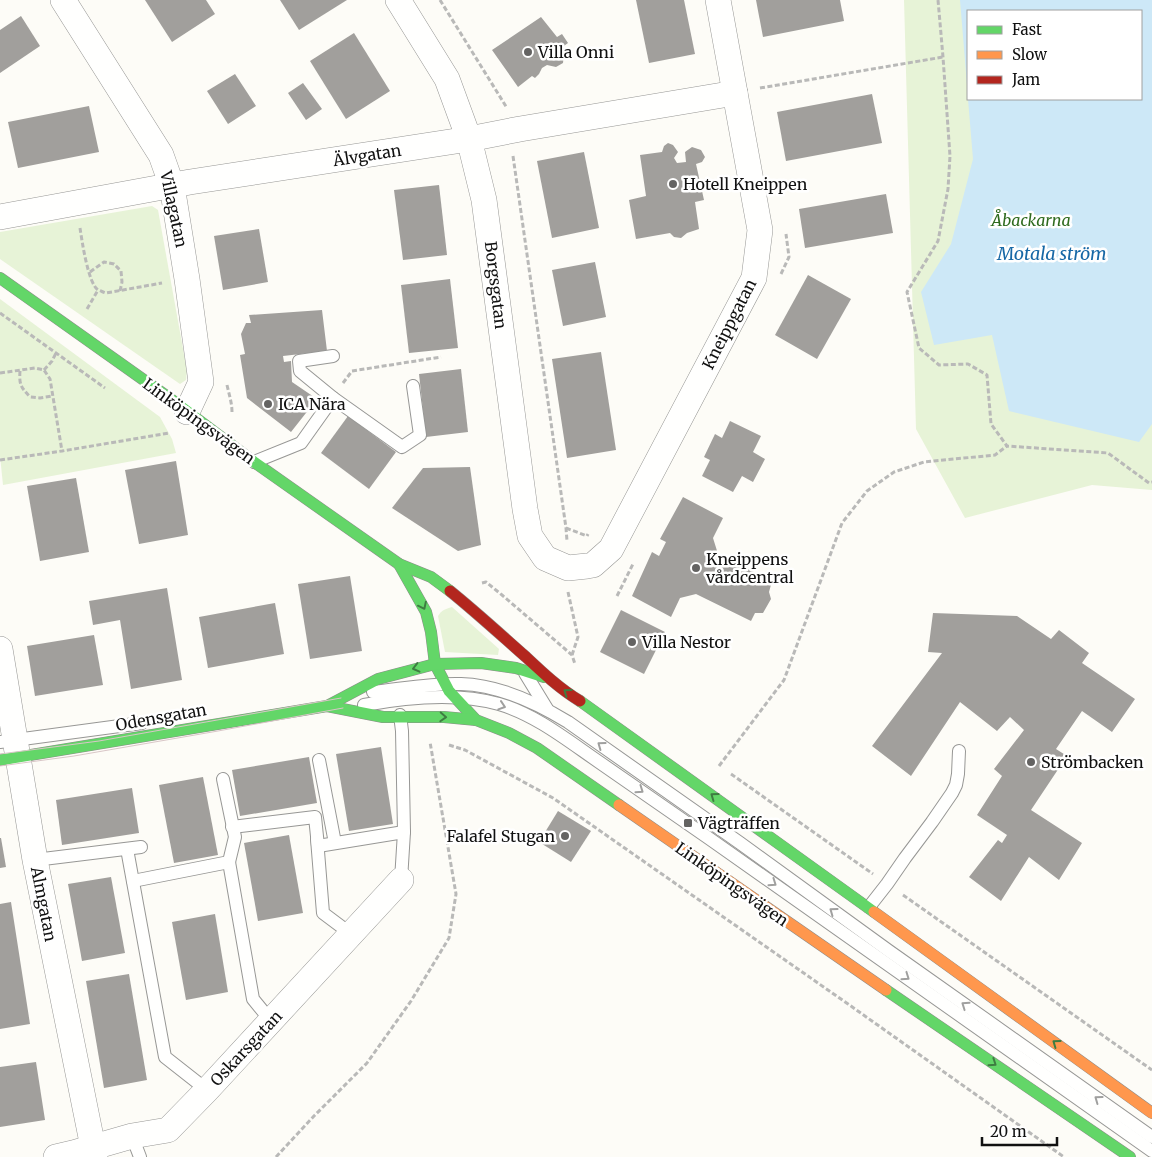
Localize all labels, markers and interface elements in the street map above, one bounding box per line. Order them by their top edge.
legend [967,10,1142,100]
text: Fast [1012,20,1042,39]
place label: Villa Onni [537,42,614,62]
text: Slow [1012,45,1047,64]
marker: Villa Onni [522,46,534,58]
text: Jam [1011,70,1040,89]
street label: Älvgatan [330,140,403,170]
street label: Villagatan [156,168,192,250]
place label: Hotell Kneippen [683,174,808,194]
marker: Hotell Kneippen [667,178,679,190]
park label: Åbackarna [989,209,1071,230]
street label: Borgsgatan [481,240,511,330]
water label: Motala ström [996,242,1107,265]
street label: Kneippgatan [698,275,761,373]
street label: Linköpingsvägen [139,374,259,469]
place label: ICA Nära [278,394,346,414]
marker: ICA Nära [262,398,274,410]
place label: Kneippens vårdcentral [705,549,794,587]
marker: Kneippens vårdcentral [690,562,702,574]
one-way arrow [416,601,427,610]
place label: Villa Nestor [641,632,731,652]
marker: Villa Nestor [626,636,638,648]
one-way arrow [412,662,421,673]
one-way arrow [563,689,573,698]
street label: Odensgatan [114,699,208,735]
one-way arrow [497,700,506,710]
one-way arrow [439,712,447,723]
one-way arrow [597,742,607,751]
place label: Strömbacken [1041,752,1144,772]
marker: Strömbacken [1025,756,1037,768]
one-way arrow [634,784,644,793]
one-way arrow [710,793,720,802]
place label: Vägträffen [697,813,780,833]
marker: Vägträffen [682,817,694,829]
place label: Falafel Stugan [446,826,555,846]
marker: Falafel Stugan [559,830,571,842]
street label: Linköpingsvägen [672,838,793,931]
street label: Almgatan [27,864,61,944]
one-way arrow [768,877,777,886]
one-way arrow [830,908,839,916]
one-way arrow [900,971,910,980]
one-way arrow [962,1002,971,1011]
street label: Oskarsgatan [206,1006,286,1090]
one-way arrow [1052,1040,1062,1049]
one-way arrow [987,1057,997,1066]
one-way arrow [1095,1096,1104,1104]
scale bar [982,1114,1057,1146]
text: 20 m [990,1122,1027,1141]

